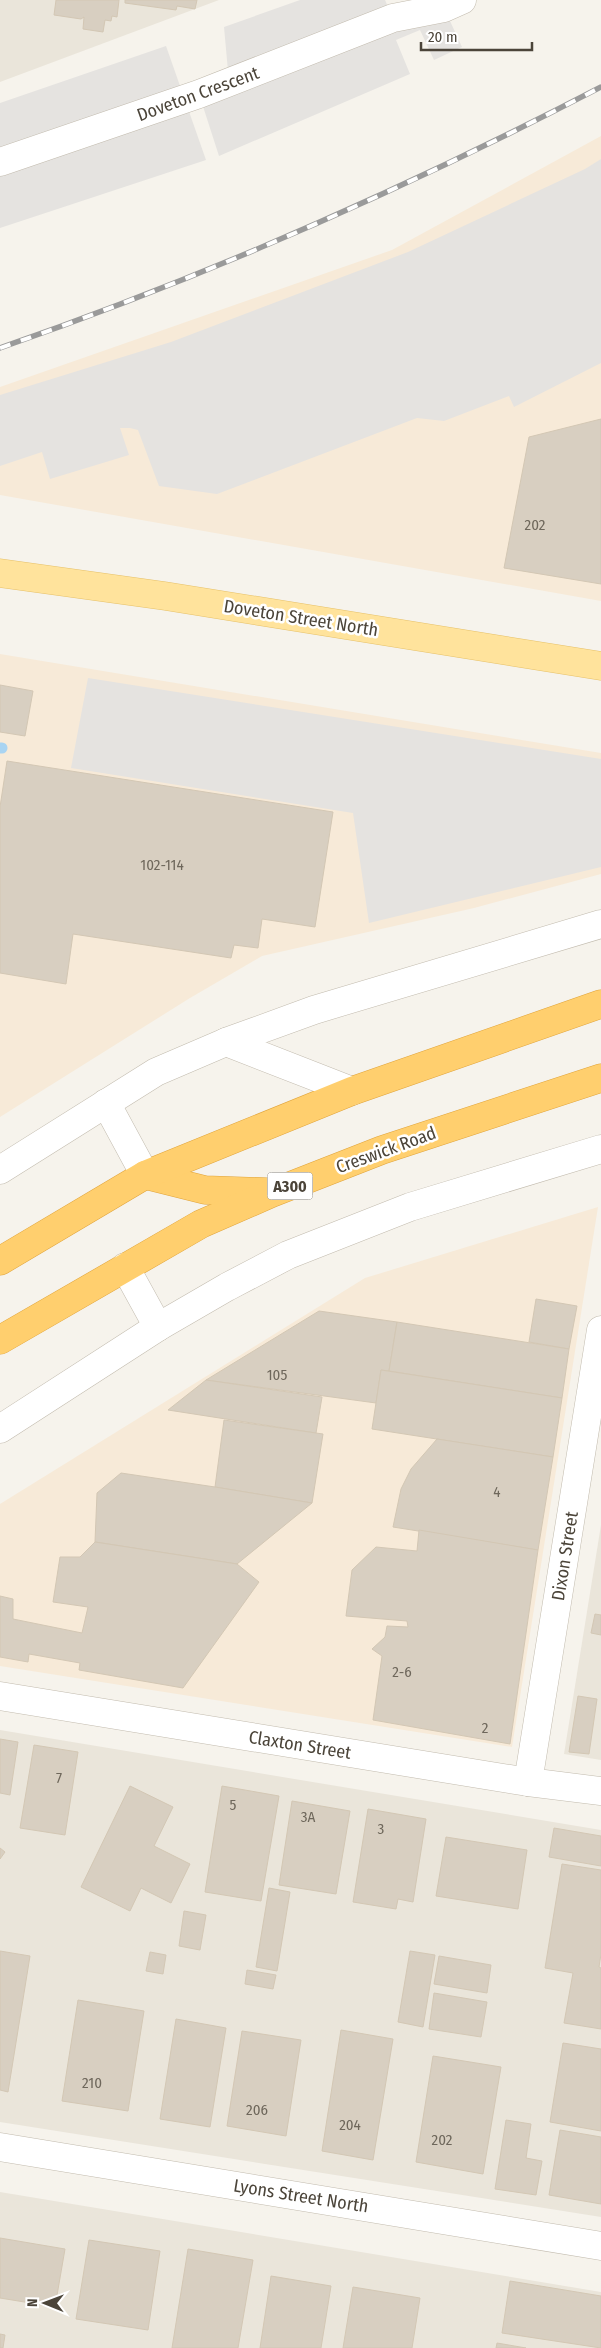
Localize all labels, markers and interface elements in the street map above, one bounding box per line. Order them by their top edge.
scale bar [421,20,532,52]
text: 20 m [428,28,458,46]
street label: Doveton Crescent [134,62,262,126]
house number: 202 [525,516,546,534]
street label: Doveton Street North [222,595,380,641]
house number: 102-114 [140,856,184,874]
street label: Creswick Road [333,1122,439,1178]
road number: A300 [268,1172,312,1200]
house number: 105 [267,1366,287,1384]
house number: 4 [493,1483,501,1501]
street label: Dixon Street [547,1510,583,1602]
house number: 2-6 [392,1663,412,1681]
house number: 2 [482,1719,489,1737]
street label: Claxton Street [247,1726,353,1764]
house number: 7 [56,1769,62,1787]
house number: 5 [230,1796,237,1814]
house number: 3A [301,1808,315,1826]
house number: 3 [378,1820,385,1838]
house number: 210 [82,2074,102,2092]
house number: 206 [246,2101,268,2119]
house number: 204 [339,2116,361,2134]
house number: 202 [432,2131,453,2149]
street label: Lyons Street North [232,2174,370,2218]
north arrow [20,2278,70,2328]
text: N [24,2298,41,2307]

